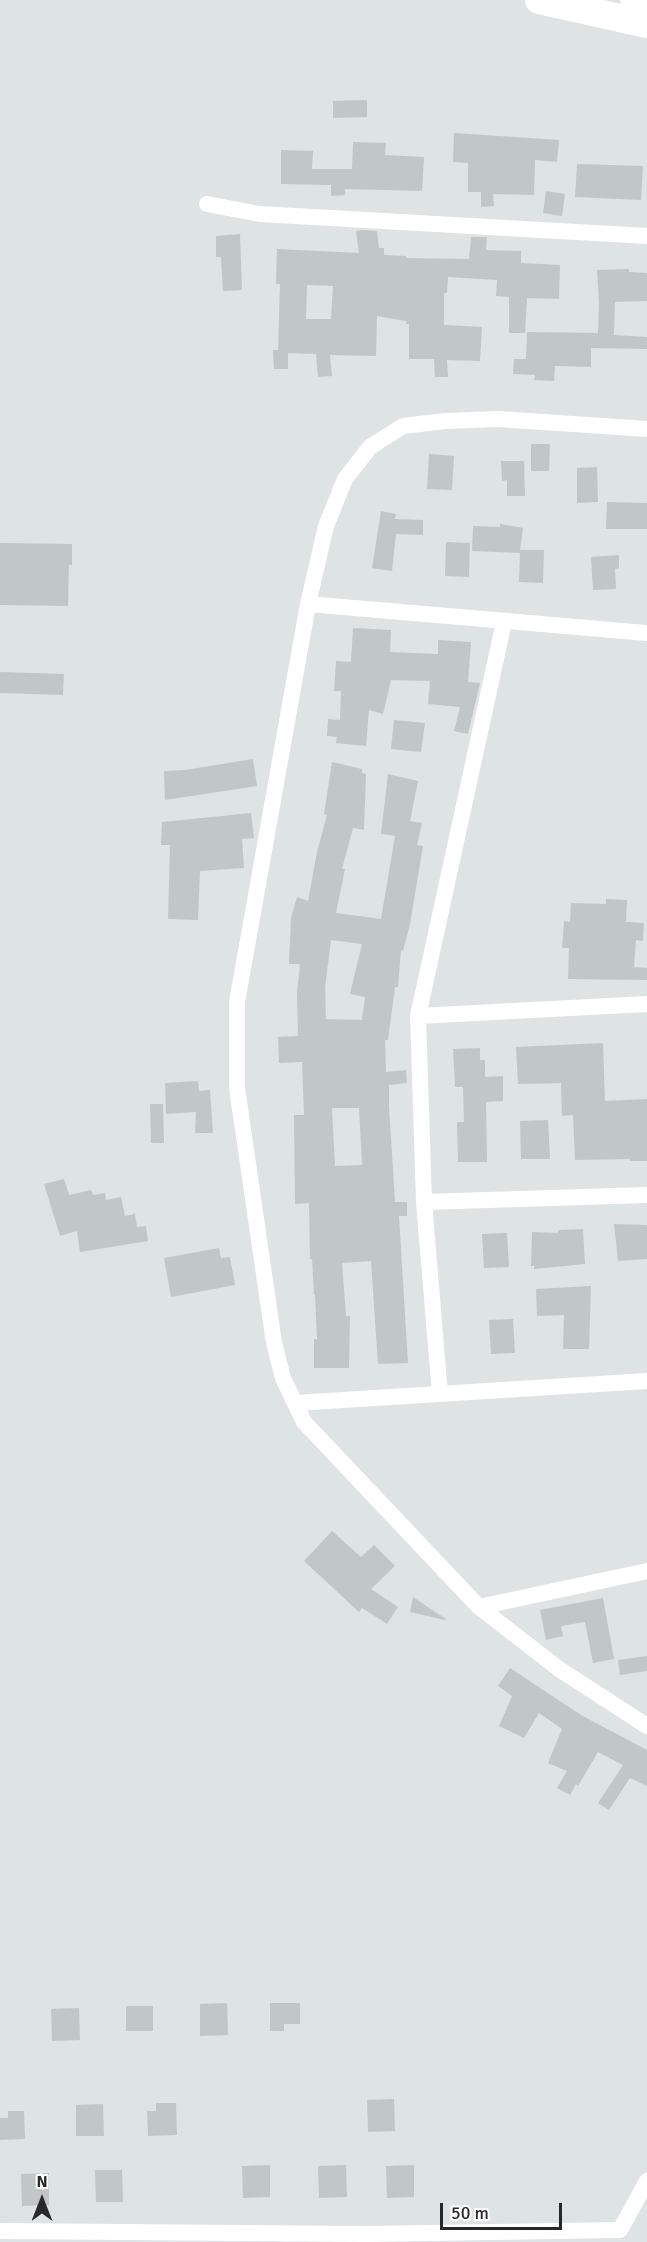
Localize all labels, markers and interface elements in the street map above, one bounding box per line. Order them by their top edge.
north arrow [12,2170,72,2230]
text: N [36,2172,48,2192]
scale bar [443,2191,564,2229]
text: 50 m [451,2202,489,2224]

